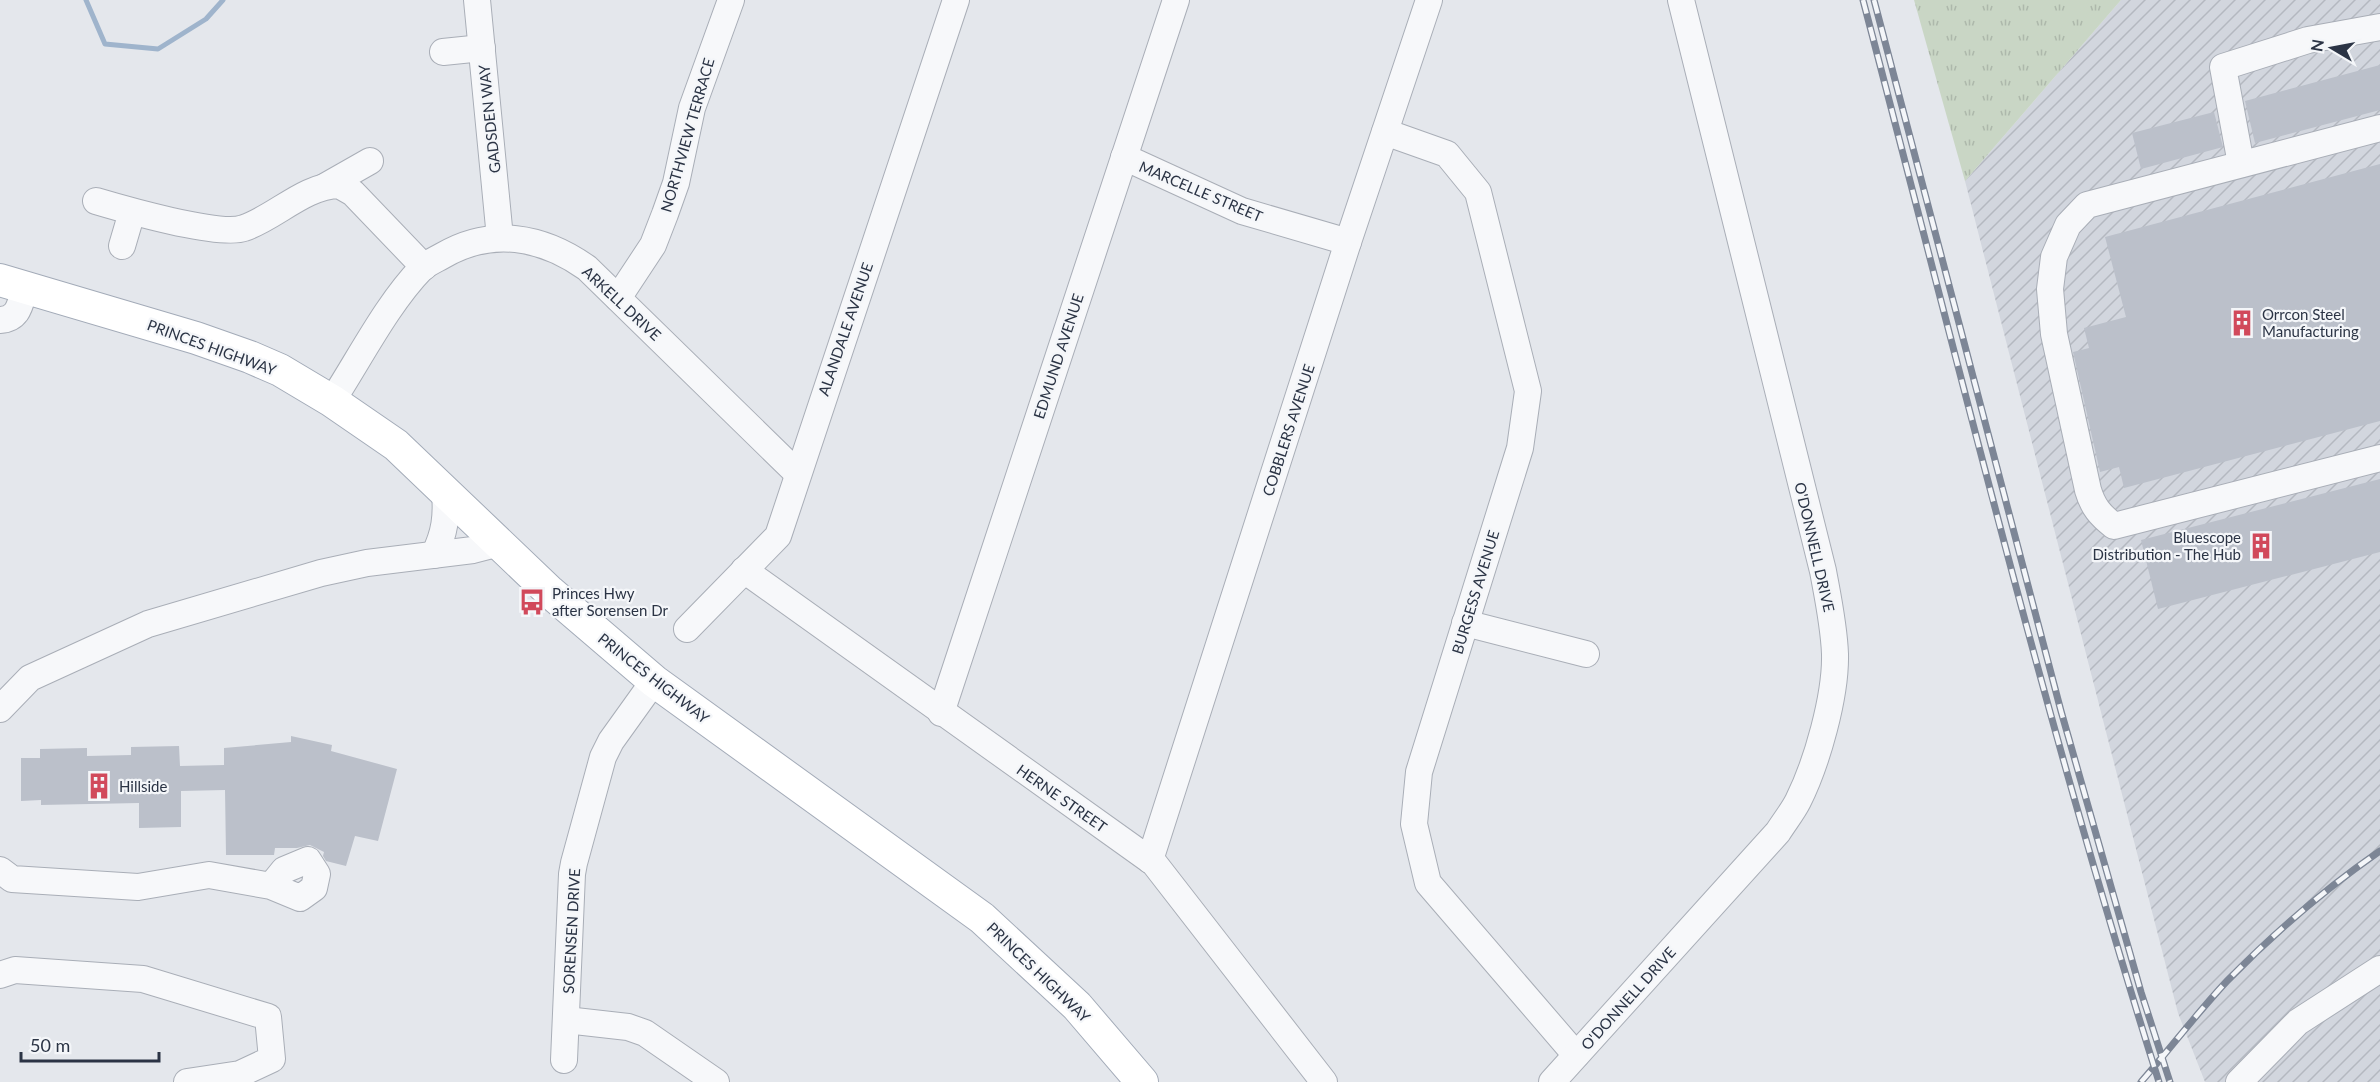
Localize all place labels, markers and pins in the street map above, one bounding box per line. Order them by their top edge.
place label: Orrcon Steel Manufacturing [2262,305,2359,340]
building icon: Orrcon Steel Manufacturing [2227,308,2257,338]
place label: Bluescope Distribution - The Hub [2093,528,2241,563]
building icon: Bluescope Distribution - The Hub [2246,531,2276,561]
place label: Princes Hwy after Sorensen Dr [552,584,668,619]
bus stop icon: Princes Hwy after Sorensen Dr [517,587,547,617]
building icon: Hillside [84,771,114,801]
place label: Hillside [119,777,168,795]

